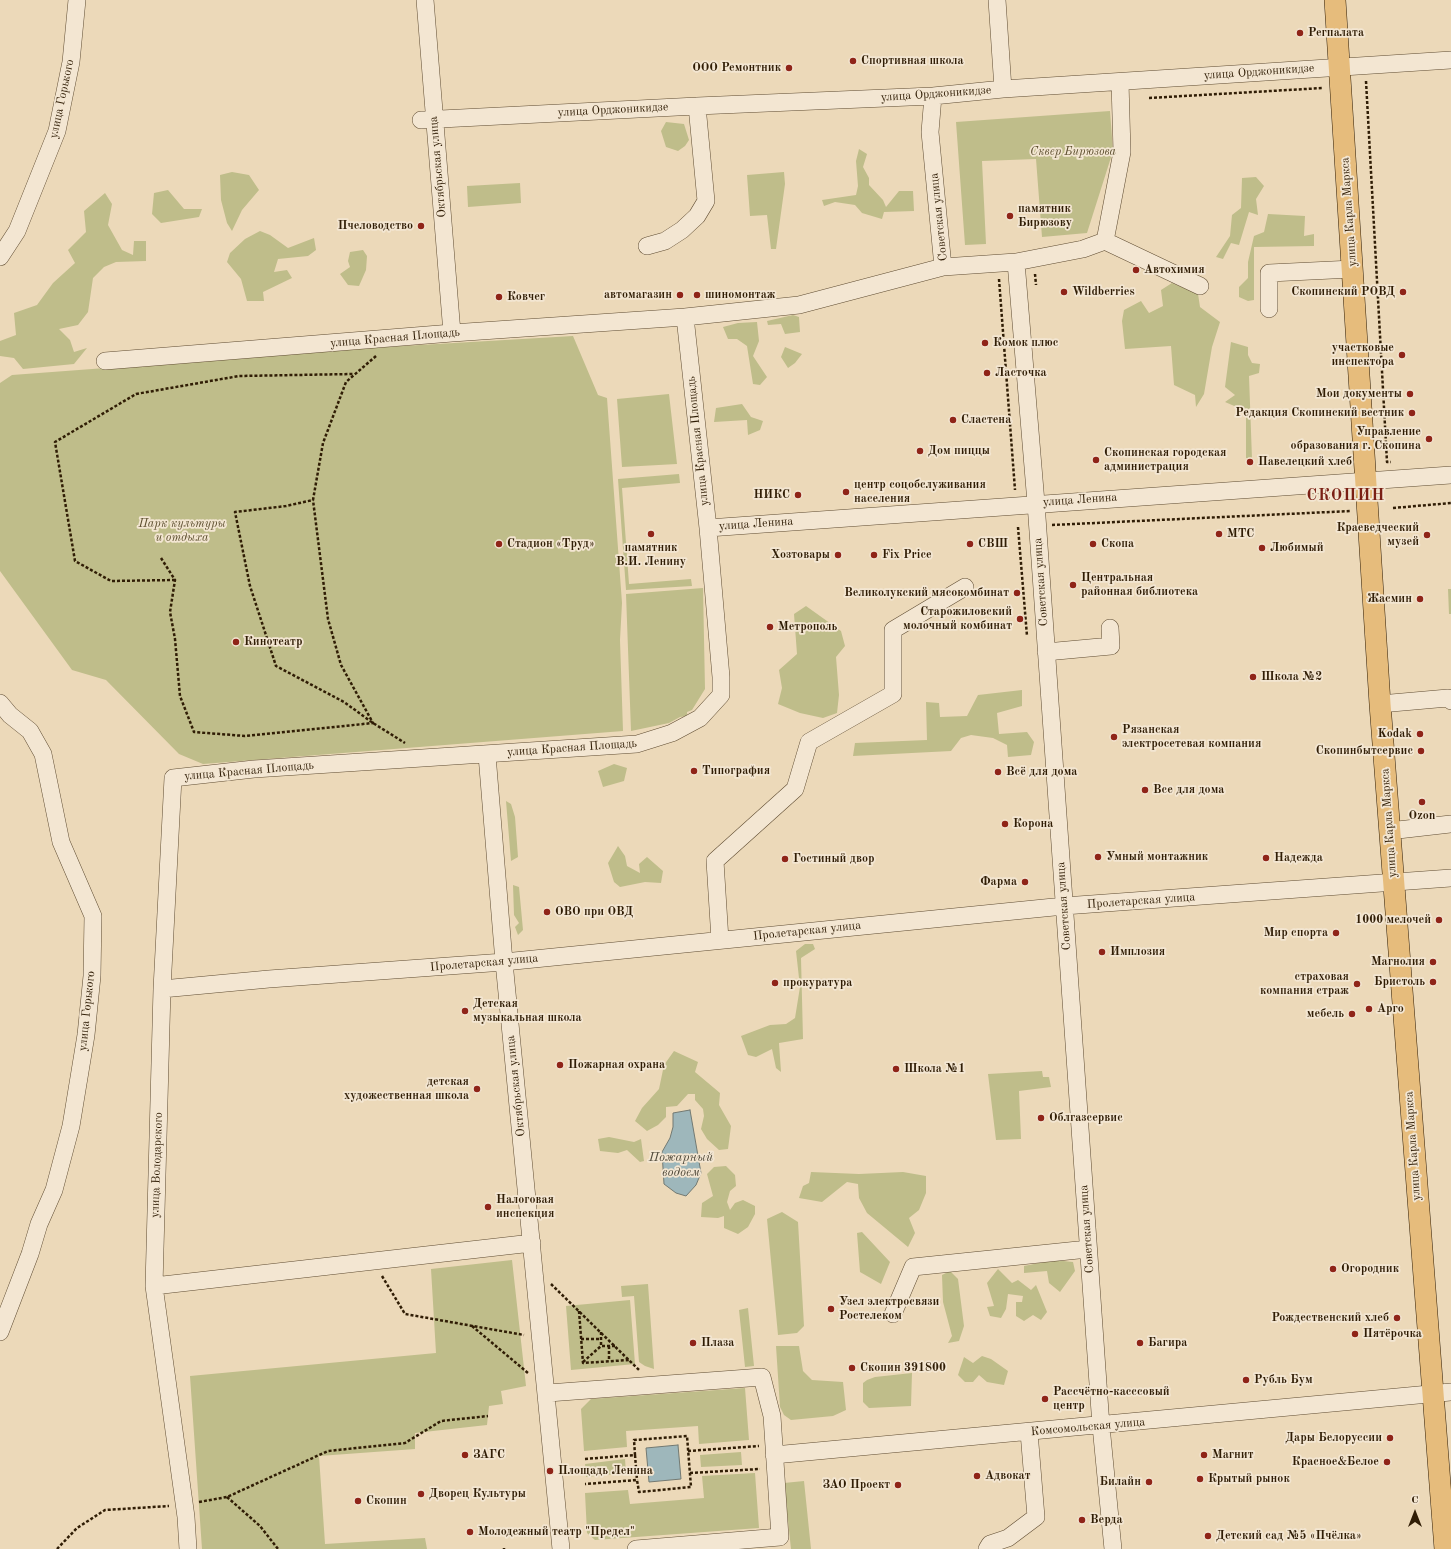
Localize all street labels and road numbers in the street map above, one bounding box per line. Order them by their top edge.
street label: улица Горького [47,58,77,140]
street label: улица Орджоникидзе [1203,61,1315,83]
street label: улица Орджоникидзе [880,83,992,105]
street label: улица Орджоникидзе [557,100,669,120]
street label: Октябрьская улица [426,116,450,218]
street label: улица Карла Маркса [1338,157,1360,267]
street label: Советская улица [927,172,951,262]
street label: улица Красная Площадь [329,325,461,351]
street label: улица Красная Площадь [684,375,712,507]
street label: улица Ленина [1042,490,1118,510]
street label: улица Ленина [718,514,794,534]
street label: Советская улица [1031,537,1051,627]
street label: улица Красная Площадь [507,736,637,760]
street label: улица Красная Площадь [183,758,315,784]
street label: улица Карла Маркса [1378,768,1400,878]
street label: Советская улица [1054,861,1074,951]
street label: Пролетарская улица [1086,890,1196,912]
street label: Пролетарская улица [752,918,862,944]
street label: Пролетарская улица [429,951,539,975]
street label: улица Горького [76,970,98,1052]
street label: Октябрьская улица [504,1035,528,1137]
street label: улица Карла Маркса [1402,1091,1424,1201]
street label: улица Володарского [148,1112,166,1218]
street label: Советская улица [1077,1184,1097,1274]
street label: Комсомольская улица [1030,1415,1146,1439]

